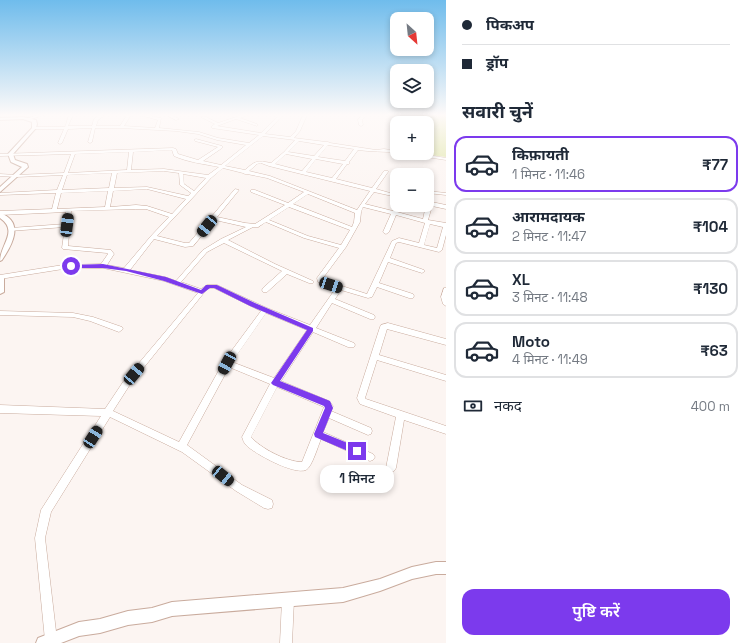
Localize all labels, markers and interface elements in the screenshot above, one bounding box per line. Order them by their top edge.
north arrow [390,12,434,56]
map controls [390,12,434,212]
text: पिकअप [486,15,534,34]
text: ड्रॉप [486,53,508,72]
button: layers [390,64,434,108]
text: सवारी चुनें [462,100,533,123]
button: + [390,116,434,160]
text: किफ़ायती [512,145,569,164]
icon: car [464,146,500,182]
text: ₹77 [702,155,728,174]
text: 1 मिनट · 11:46 [512,166,585,183]
button: − [390,168,434,212]
text: आरामदायक [512,207,585,226]
icon: car [464,208,500,244]
car [60,212,74,238]
car [195,213,219,239]
text: ₹104 [693,217,728,236]
text: 2 मिनट · 11:47 [512,228,586,245]
route start [62,257,80,275]
icon: car [464,270,500,306]
text: XL [512,270,530,289]
car [318,276,344,294]
text: ₹130 [693,279,728,298]
text: 3 मिनट · 11:48 [512,289,588,306]
icon: car [464,332,500,368]
text: Moto [512,332,550,351]
text: ₹63 [700,341,728,360]
car [216,350,238,376]
text: 4 मिनट · 11:49 [512,351,588,368]
car [122,361,146,387]
icon: cash [462,395,484,417]
text: नकद [494,396,522,415]
text: 400 m [691,398,730,415]
car [81,424,105,450]
route end [348,442,366,460]
car [210,464,236,488]
callout: 1 मिनट [320,465,394,493]
text: 1 मिनट [339,470,375,487]
button: पुष्टि करें [462,589,730,635]

